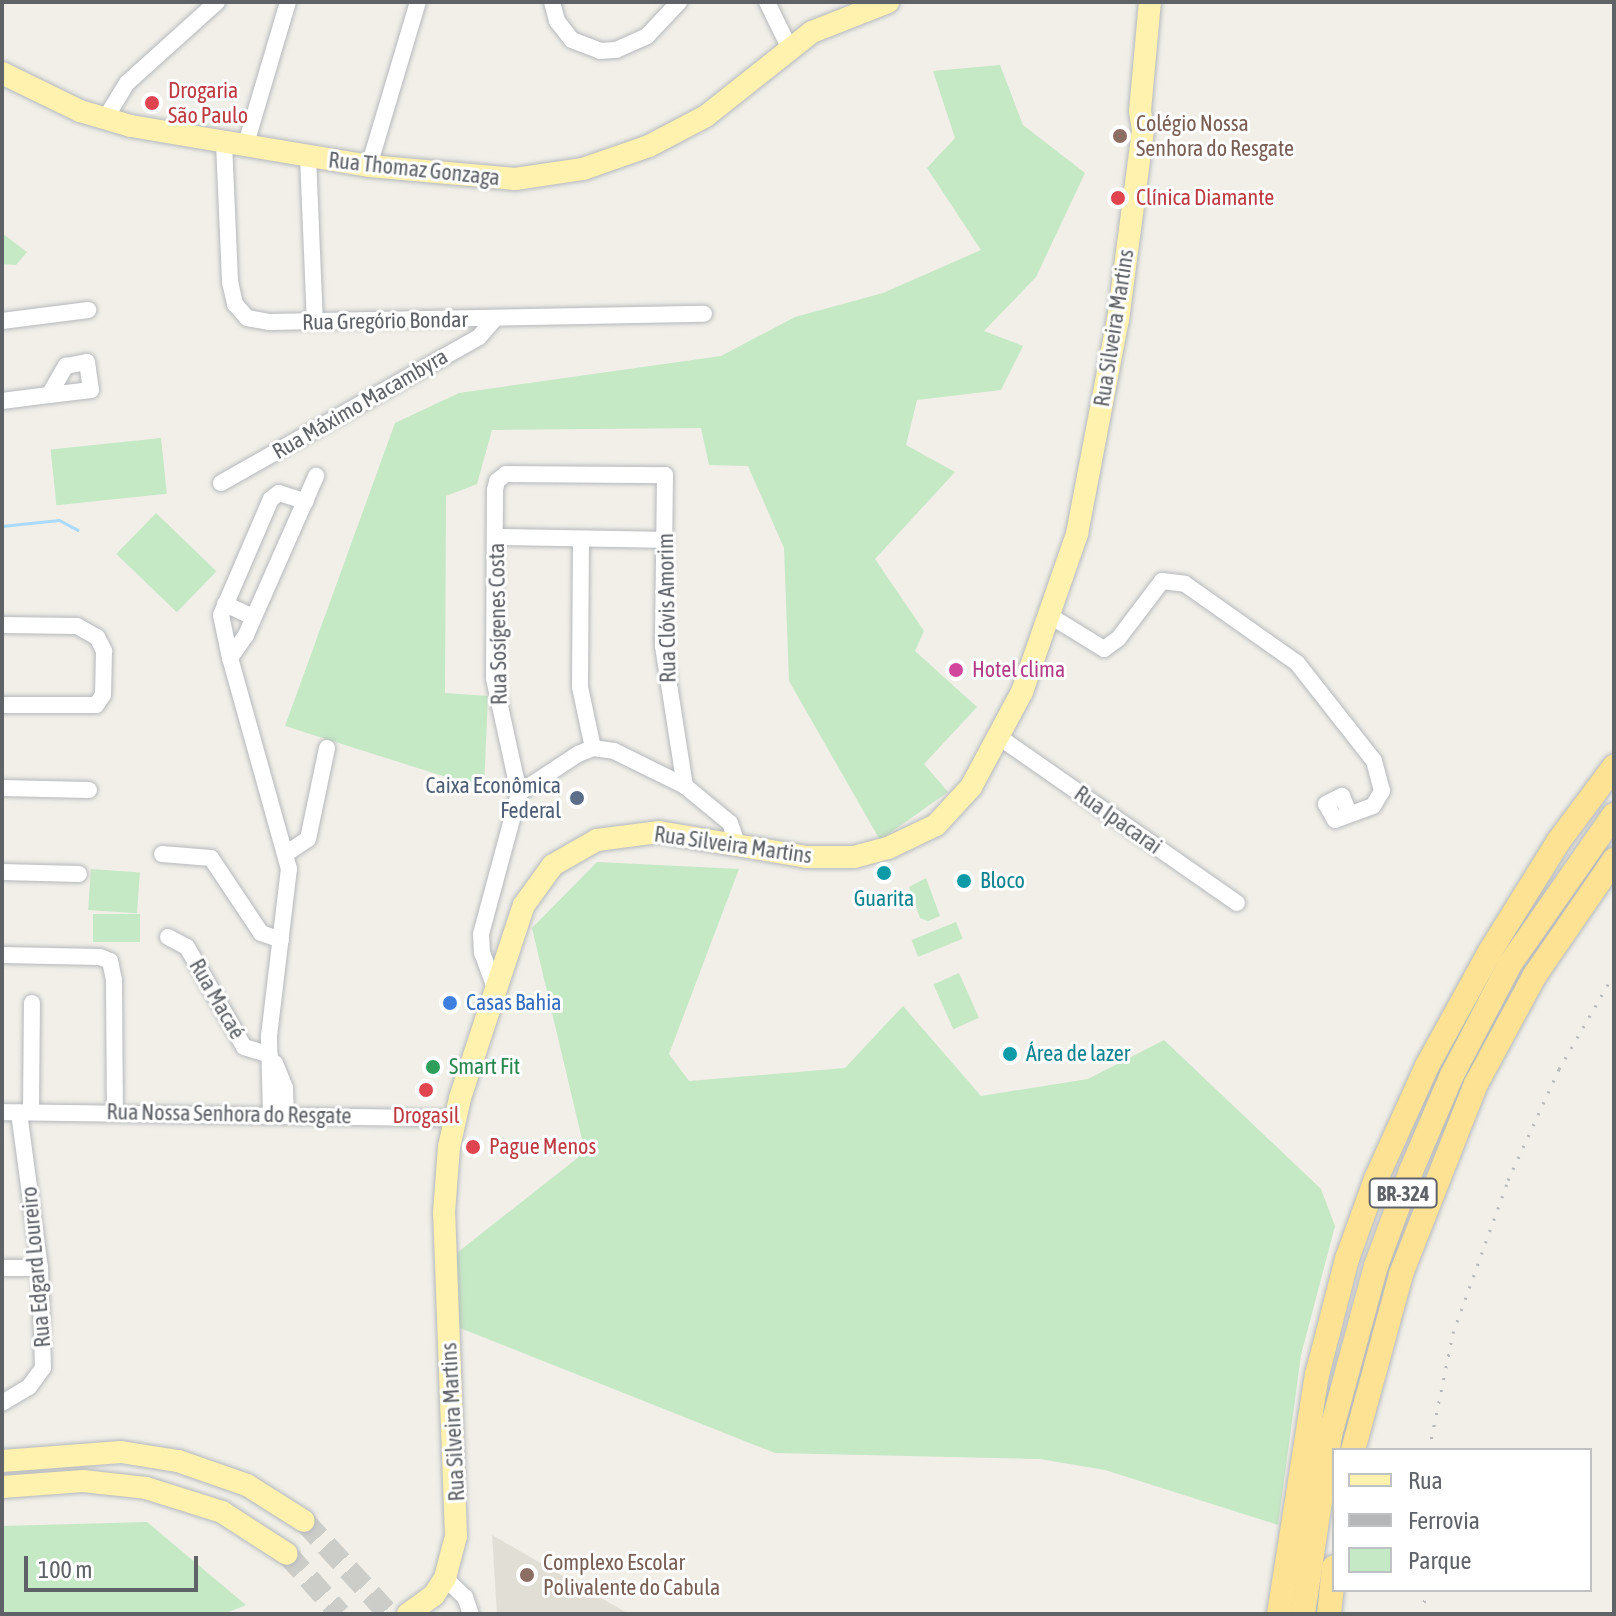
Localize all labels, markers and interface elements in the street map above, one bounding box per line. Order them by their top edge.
place label: Drogaria São Paulo [168,77,248,128]
marker: Drogaria São Paulo [143,94,161,112]
place label: Colégio Nossa Senhora do Resgate [1136,110,1294,162]
marker: Colégio Nossa Senhora do Resgate [1111,127,1129,145]
street label: Rua Thomaz Gonzaga [327,147,501,191]
place label: Clínica Diamante [1136,185,1274,211]
marker: Clínica Diamante [1107,187,1129,209]
street label: Rua Silveira Martins [1089,247,1139,409]
street label: Rua Gregório Bondar [302,306,468,336]
street label: Rua Máximo Macambyra [268,343,452,465]
street label: Rua Clóvis Amorim [652,533,682,683]
street label: Rua Sosígenes Costa [483,543,513,705]
place label: Hotel clima [972,657,1065,683]
marker: Hotel clima [947,661,965,679]
place label: Caixa Econômica Federal [426,772,561,824]
street label: Rua Ipacarai [1069,780,1167,860]
marker: Caixa Econômica Federal [568,789,586,807]
street label: Rua Silveira Martins [652,821,814,869]
marker: Guarita [875,864,893,882]
place label: Bloco [980,868,1025,894]
marker: Bloco [955,872,973,890]
place label: Guarita [854,886,914,912]
street label: Rua Macaé [184,954,250,1044]
place label: Casas Bahia [466,990,562,1016]
marker: Casas Bahia [441,994,459,1012]
place label: Área de lazer [1026,1041,1130,1067]
marker: Área de lazer [1001,1045,1019,1063]
place label: Smart Fit [449,1054,520,1080]
marker: Smart Fit [424,1058,442,1076]
marker: Drogasil [417,1081,435,1099]
street label: Rua Nossa Senhora do Resgate [106,1099,352,1129]
place label: Drogasil [392,1103,460,1129]
place label: Pague Menos [489,1134,596,1160]
marker: Pague Menos [464,1138,482,1156]
road number: BR-324 [1367,1177,1439,1209]
street label: Rua Edgard Loureiro [16,1185,56,1349]
street label: Rua Silveira Martins [436,1342,470,1502]
legend [1332,1448,1592,1592]
text: Rua [1408,1467,1443,1494]
text: Ferrovia [1408,1507,1480,1534]
scale bar [28,1540,202,1590]
text: Parque [1408,1547,1471,1574]
place label: Complexo Escolar Polivalente do Cabula [543,1549,720,1600]
text: 100 m [38,1556,92,1583]
marker: Complexo Escolar Polivalente do Cabula [518,1566,536,1584]

